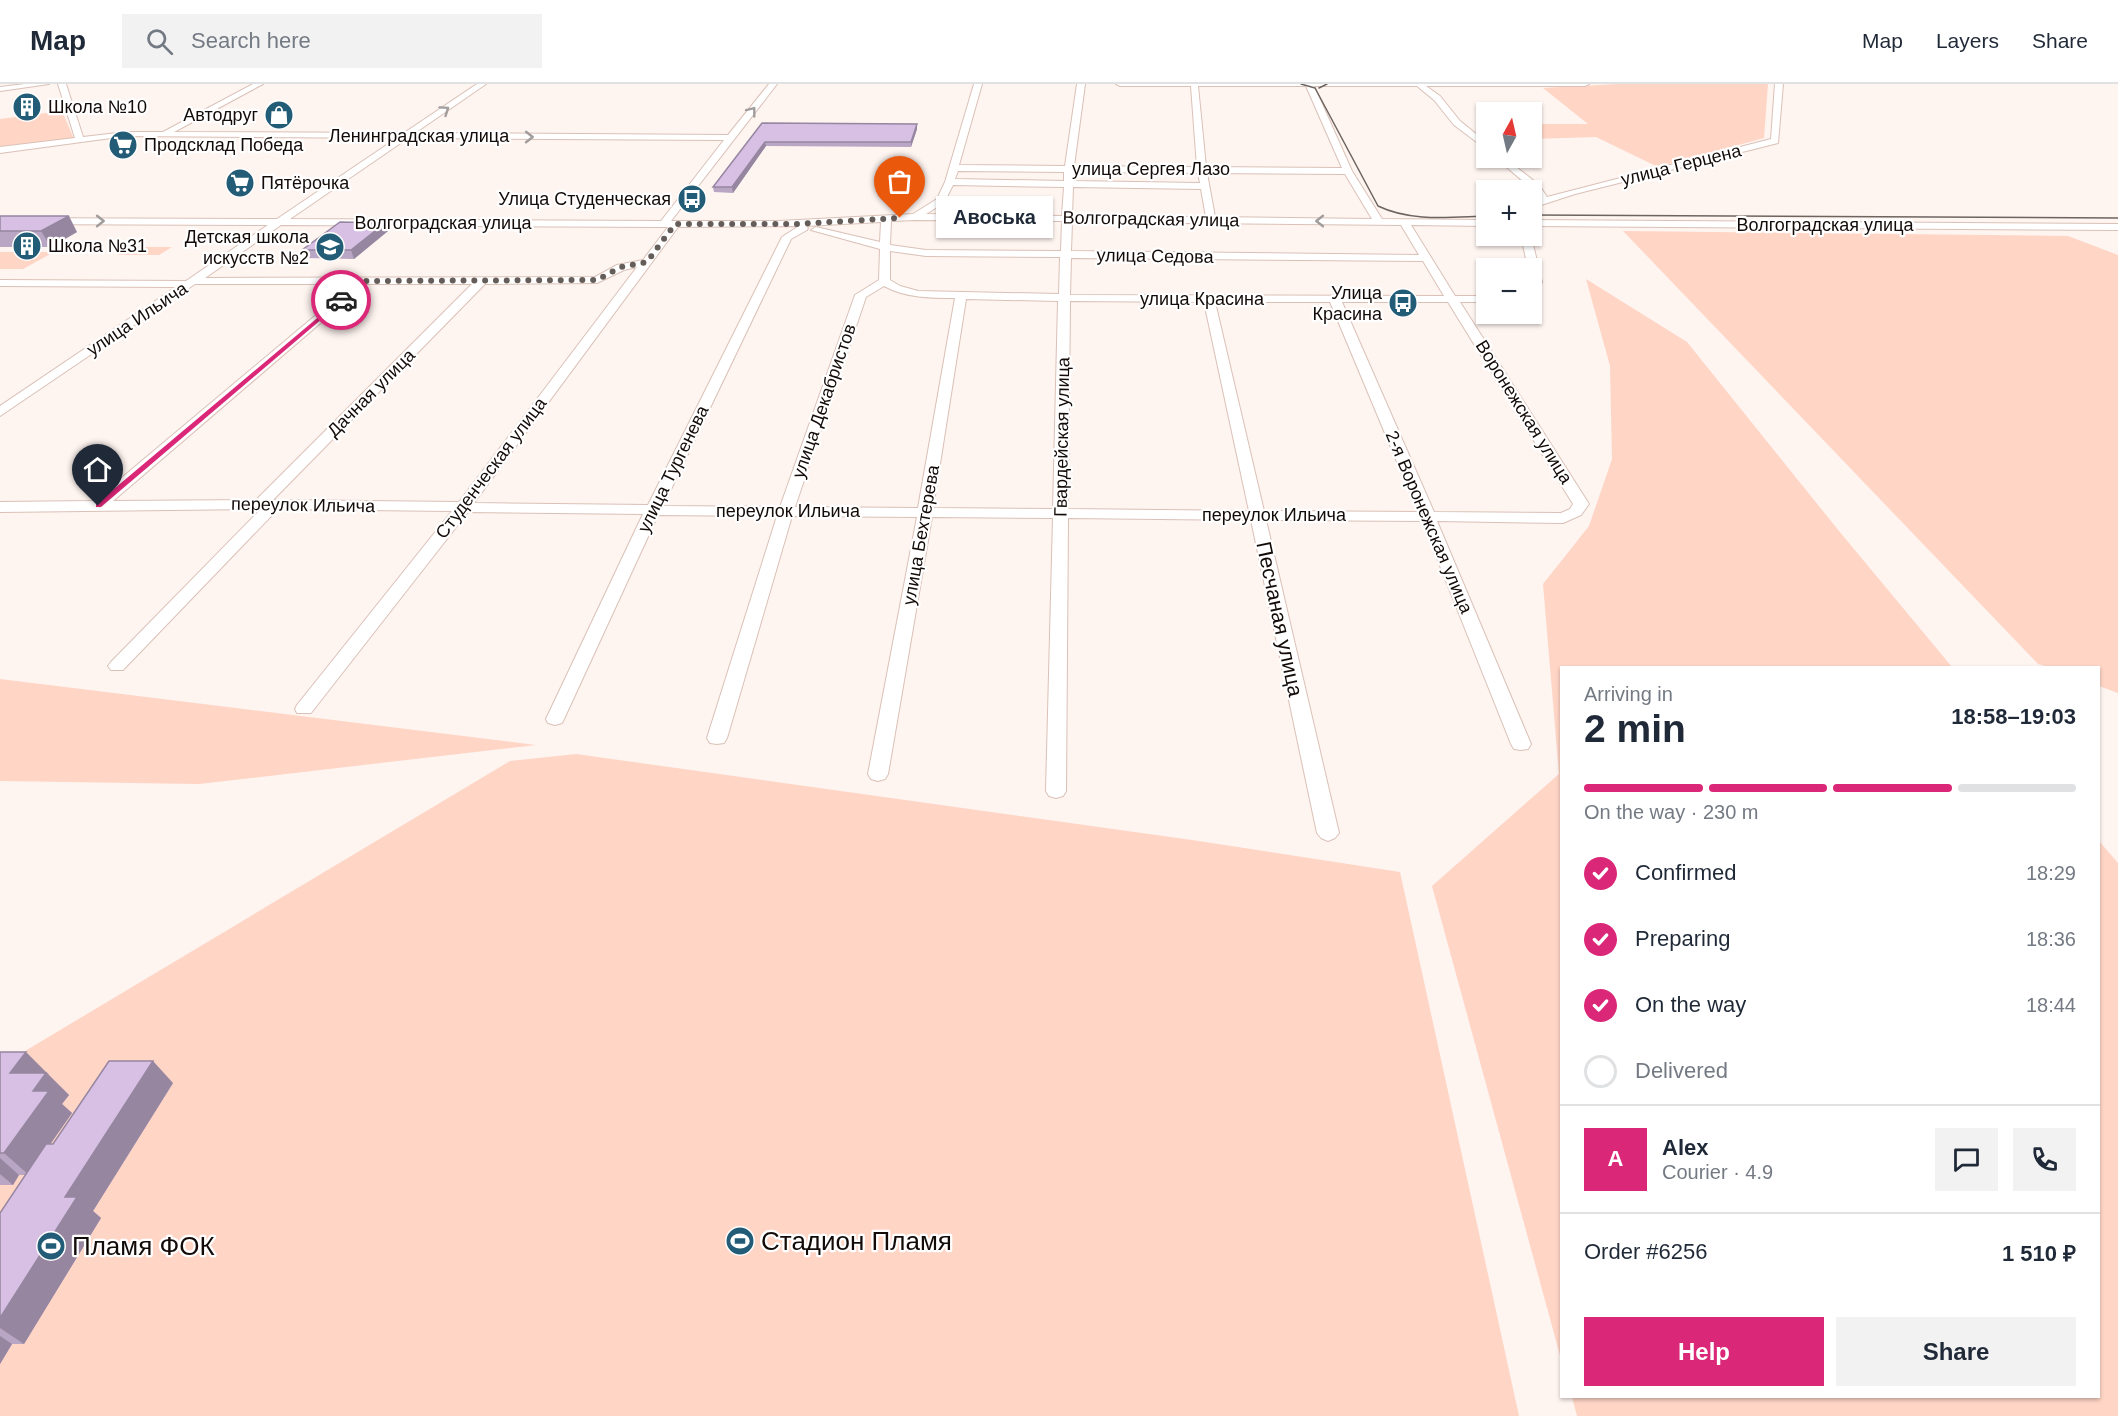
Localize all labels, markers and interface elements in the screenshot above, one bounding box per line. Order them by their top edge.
search box [122,14,542,68]
text: Map [30,25,86,56]
icon: search [143,25,176,58]
text: Search here [191,28,311,53]
text: Map [1862,29,1903,52]
text: Layers [1936,29,1999,52]
text: Share [2032,29,2088,52]
building icon: Школа №10 [11,91,43,123]
place label: Школа №10 [48,97,147,117]
shop icon: Автодруг [263,99,295,131]
north arrow [1476,102,1542,168]
map controls [1476,102,1542,324]
place label: Автодруг [183,105,258,125]
one-way arrow [438,106,449,117]
one-way arrow [745,107,756,118]
street label: Ленинградская улица [329,126,510,146]
supermarket icon: Продсклад Победа [107,129,139,161]
one-way arrow [525,131,534,143]
place label: Продсклад Победа [144,135,304,155]
street label: улица Герцена [1619,140,1744,190]
pin [874,156,925,218]
street label: улица Сергея Лазо [1072,159,1230,179]
icon: bag [883,165,916,198]
supermarket icon: Пятёрочка [224,167,256,199]
place label: Пятёрочка [261,173,350,193]
button: + [1476,180,1542,246]
bus stop icon: Улица Студенческая [676,183,708,215]
place label: Улица Студенческая [498,189,671,209]
callout: Авоська [936,197,1053,239]
text: Авоська [953,206,1036,228]
street label: Волгоградская улица [1062,207,1241,231]
street label: Волгоградская улица [355,213,532,233]
one-way arrow [96,215,105,227]
one-way arrow [1315,215,1324,227]
street label: Волгоградская улица [1737,215,1914,235]
place label: Детская школа искусств №2 [185,227,310,268]
building icon: Школа №31 [11,230,43,262]
school or university icon: Детская школа искусств №2 [314,231,346,263]
place label: Школа №31 [48,236,147,256]
street label: улица Седова [1096,245,1215,267]
button: − [1476,258,1542,324]
courier [311,270,371,330]
street label: улица Ильича [83,278,192,360]
place label: Улица Красина [1312,283,1383,324]
icon: car [325,284,358,317]
bus stop icon: Улица Красина [1387,287,1419,319]
street label: улица Красина [1140,289,1265,309]
street label: улица Декабристов [788,321,860,481]
street label: Воронежская улица [1472,337,1577,488]
street label: Дачная улица [323,344,420,441]
street label: Гвардейская улица [1051,356,1073,517]
street label: Студенческая улица [431,393,551,542]
street label: улица Тургенева [634,401,713,536]
street label: 2-я Воронежская улица [1381,428,1477,617]
pin [72,444,123,506]
icon: home [81,453,114,486]
street label: улица Бехтерева [899,462,943,607]
street label: переулок Ильича [231,494,376,516]
street label: переулок Ильича [716,501,861,521]
street label: переулок Ильича [1202,505,1347,525]
street label: Песчаная улица [1252,539,1308,699]
text: Arriving in [1584,683,1673,705]
text: 18:58–19:03 [1951,704,2076,729]
text: 2 min [1584,707,1686,750]
text: On the way · 230 m [1584,801,1759,823]
icon: check [1584,857,1617,890]
text: Confirmed [1635,860,1736,885]
text: 18:29 [2026,862,2076,884]
icon: check [1584,923,1617,956]
text: Preparing [1635,926,1730,951]
text: 18:36 [2026,928,2076,950]
icon: check [1584,989,1617,1022]
text: On the way [1635,992,1746,1017]
text: 18:44 [2026,994,2076,1016]
text: Delivered [1635,1058,1728,1083]
button: chat [1935,1128,1998,1191]
button: phone [2013,1128,2076,1191]
text: Alex [1662,1135,1708,1160]
text: A [1608,1146,1623,1171]
text: Courier · 4.9 [1662,1161,1773,1183]
sports icon: Стадион Пламя [724,1225,756,1257]
place label: Стадион Пламя [761,1226,952,1256]
sports icon: Пламя ФОК [35,1230,67,1262]
place label: Пламя ФОК [72,1231,215,1261]
text: Order #6256 [1584,1239,1708,1264]
text: 1 510 ₽ [2002,1241,2076,1266]
button: Help [1584,1317,1824,1386]
button: Share [1836,1317,2076,1386]

